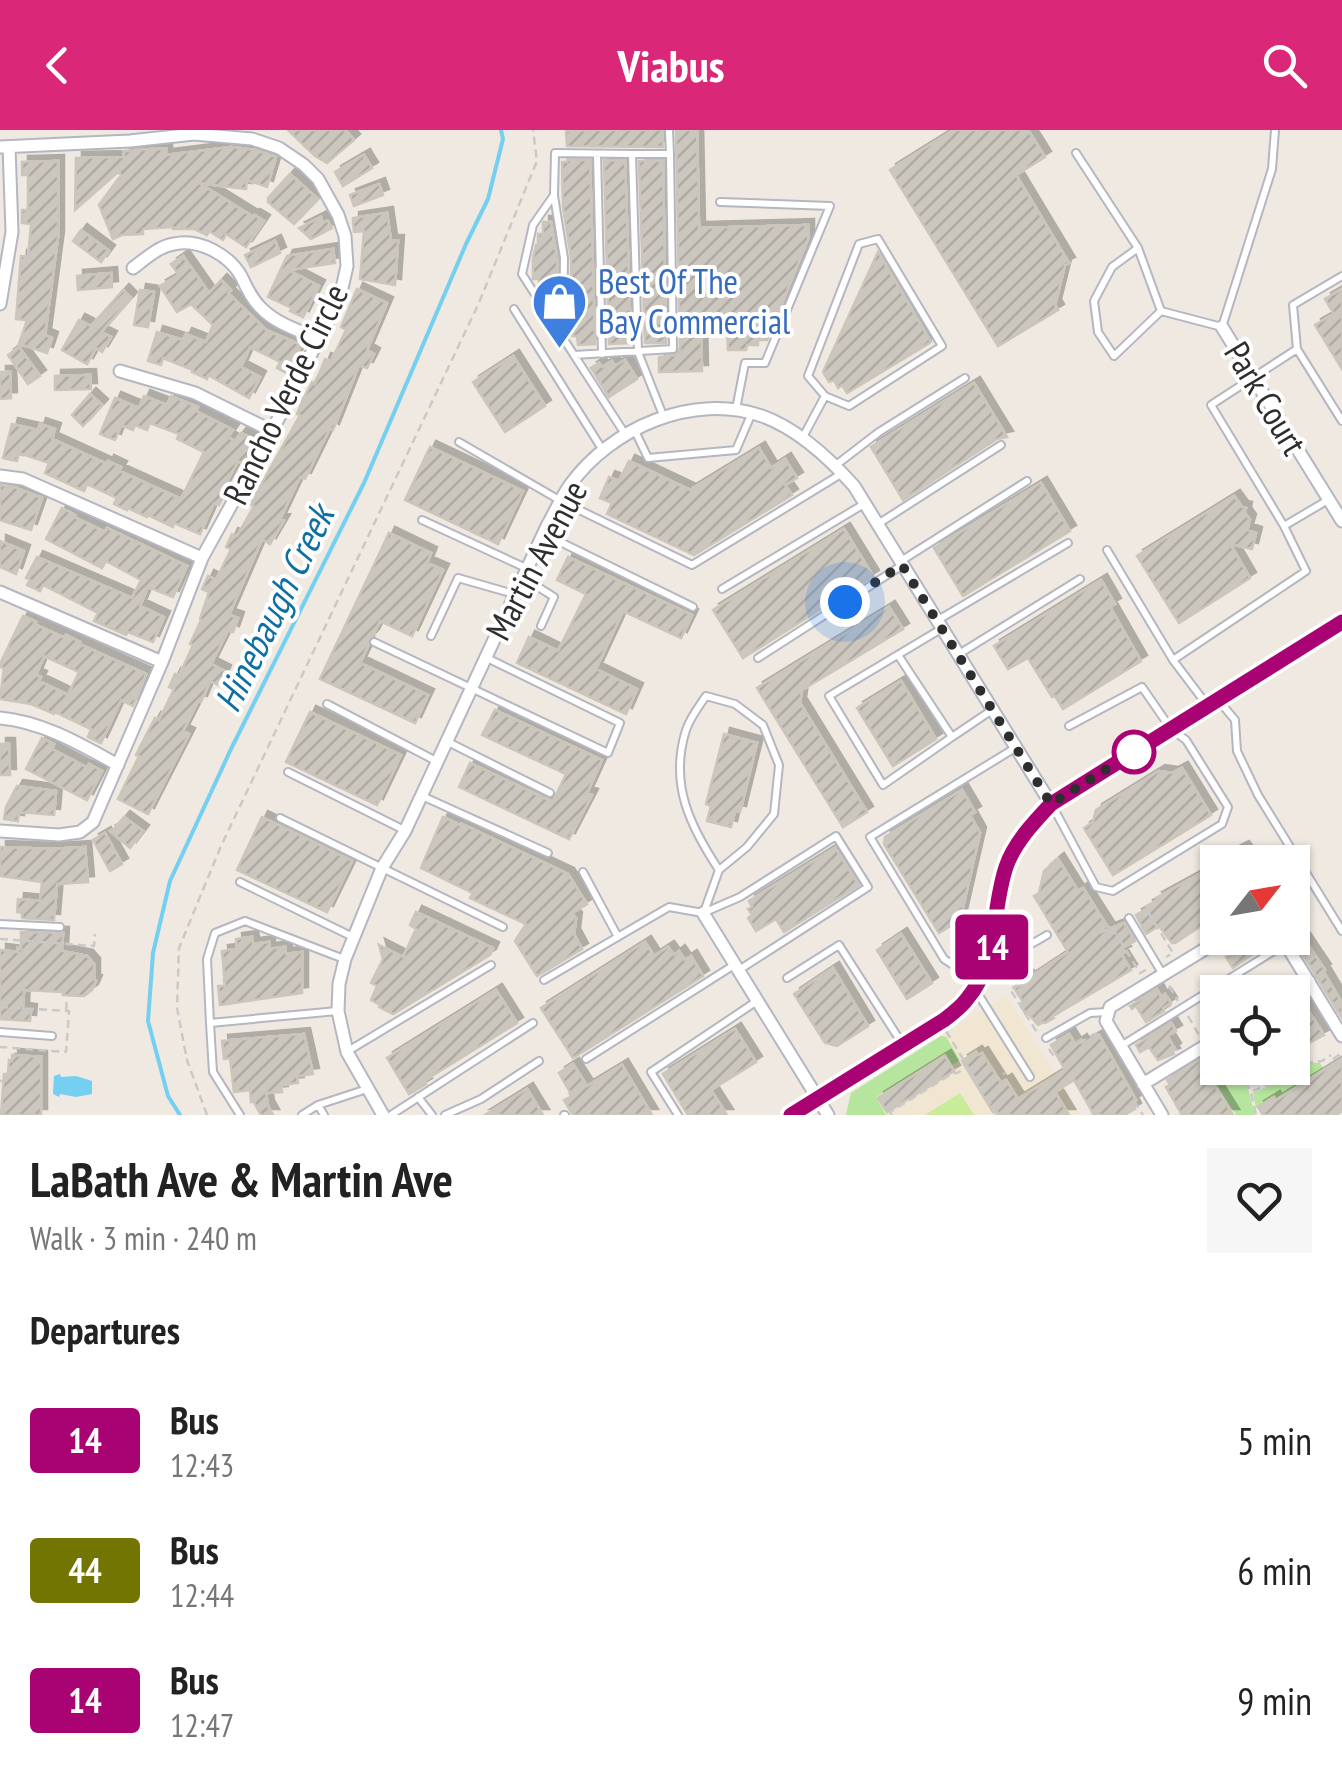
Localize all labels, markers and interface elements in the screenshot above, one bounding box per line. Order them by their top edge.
text: Viabus [617,36,725,94]
icon: back [30,38,85,93]
icon: search [1257,38,1312,93]
place label: Best Of The Bay Commercial [598,258,790,344]
shop icon: Best Of The Bay Commercial [529,271,589,350]
street label: Rancho Verde Circle [212,276,358,512]
street label: Park Court [1214,333,1318,463]
street label: Martin Avenue [475,472,597,648]
water label: Hinebaugh Creek [202,493,346,719]
your location [820,577,870,627]
unlabelled marker [1113,731,1155,773]
north arrow [1200,845,1310,955]
map controls [1200,845,1310,1085]
line badge: 14 [947,914,1037,980]
text: 14 [975,924,1009,970]
button: locate [1200,975,1310,1085]
text: LaBath Ave & Martin Ave [30,1148,453,1210]
button: heart [1207,1148,1312,1253]
text: Walk · 3 min · 240 m [30,1217,257,1259]
text: Departures [30,1305,180,1354]
text: Bus [170,1395,219,1444]
text: 5 min [1237,1416,1312,1465]
text: 14 [68,1417,102,1463]
text: 12:43 [170,1444,234,1486]
text: Bus [170,1525,219,1574]
text: 6 min [1237,1546,1312,1595]
text: 44 [68,1547,102,1593]
text: 12:44 [170,1574,234,1616]
text: Bus [170,1655,219,1704]
text: 9 min [1237,1676,1312,1725]
text: 14 [68,1677,102,1723]
text: 12:47 [170,1704,234,1746]

